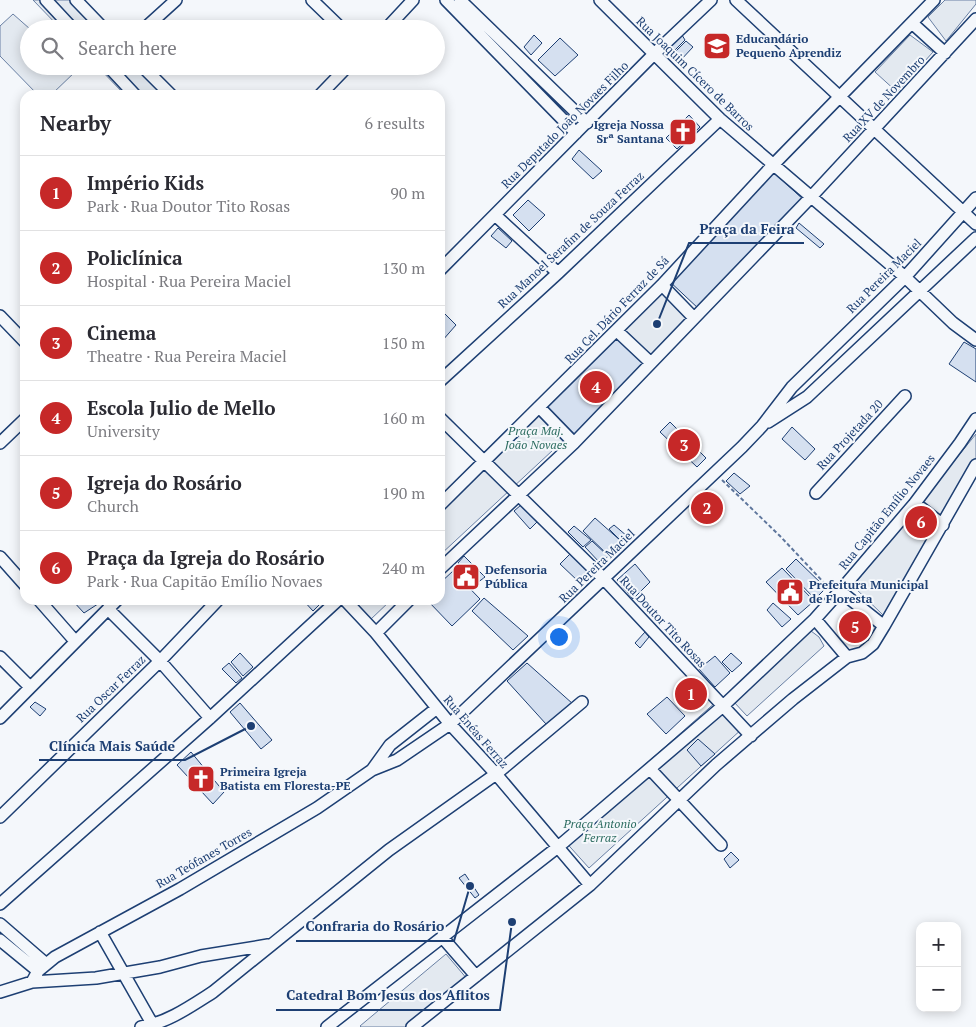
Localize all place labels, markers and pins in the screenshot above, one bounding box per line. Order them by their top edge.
school or university icon: Educandário Pequeno Aprendiz [702,31,732,61]
place label: Educandário Pequeno Aprendiz [736,31,841,60]
place label: Igreja Nossa Srª Santana [594,117,664,146]
church icon: Igreja Nossa Srª Santana [668,117,698,147]
callout: Praça da Feira [689,214,804,243]
pin: 4 [580,368,612,406]
pin: 3 [668,426,700,464]
pin: 2 [691,489,723,527]
pin: 6 [905,503,937,541]
public building icon: Defensoria Pública [451,562,481,592]
place label: Defensoria Pública [485,562,547,591]
public building icon: Prefeitura Municipal de Floresta [775,577,805,607]
place label: Prefeitura Municipal de Floresta [809,577,928,606]
pin: 5 [839,608,871,646]
pin: 1 [675,675,707,713]
callout: Clínica Mais Saúde [39,731,185,760]
church icon: Primeira Igreja Batista em Floresta-PE [186,764,216,794]
place label: Primeira Igreja Batista em Floresta-PE [220,764,351,793]
callout: Confraria do Rosário [296,912,454,941]
callout: Catedral Bom Jesus dos Aflitos [276,981,500,1010]

